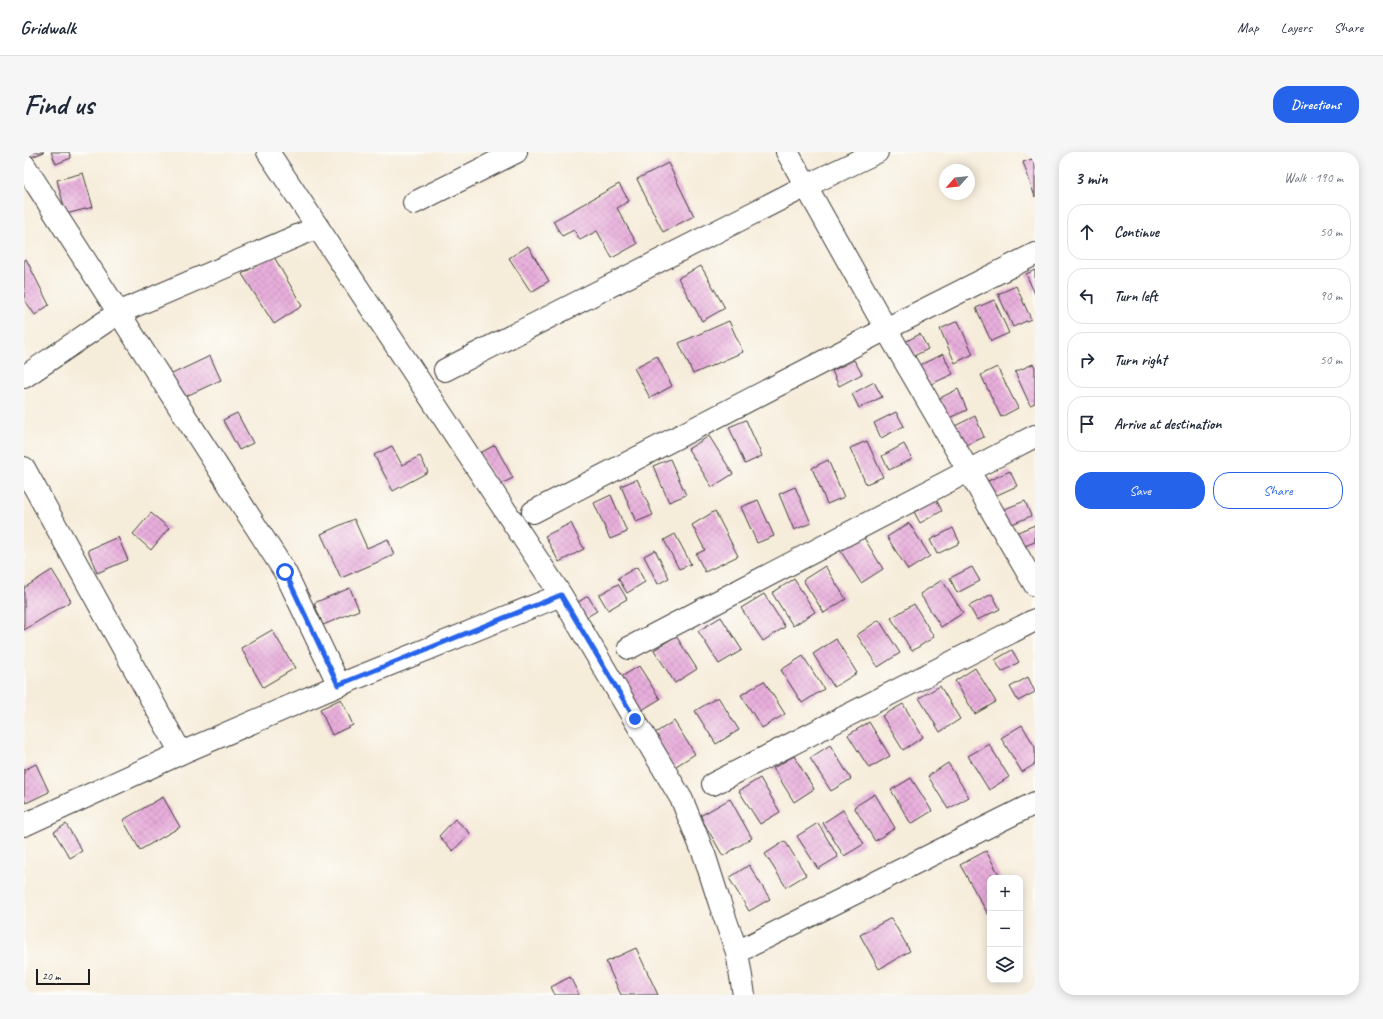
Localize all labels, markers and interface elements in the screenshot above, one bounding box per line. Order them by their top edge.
text: Gridwalk [20,16,76,40]
text: Map [1237,19,1259,36]
text: Layers [1281,19,1312,36]
text: Share [1334,19,1363,36]
button: Directions [1273,86,1359,123]
text: Find us [24,87,94,122]
north arrow [939,164,975,200]
text: 3 min [1075,168,1108,189]
text: Walk · 190 m [1284,170,1343,186]
icon: ahead [1076,221,1098,243]
text: Continue [1114,223,1159,242]
text: 50 m [1320,224,1342,240]
icon: left [1076,285,1098,307]
text: Turn left [1114,287,1157,306]
text: 90 m [1320,288,1342,304]
icon: right [1076,349,1098,371]
text: Turn right [1114,351,1167,370]
text: 50 m [1320,352,1342,368]
icon: arrive [1076,413,1098,435]
text: Arrive at destination [1114,415,1221,434]
button: Save [1075,472,1205,509]
button: Share [1213,472,1343,509]
route start [276,563,294,581]
route end [626,710,644,728]
map controls [987,875,1023,983]
button: + [987,875,1023,911]
button: − [987,911,1023,947]
button: layers [987,947,1023,983]
scale bar [36,967,90,986]
text: 20 m [42,969,61,983]

